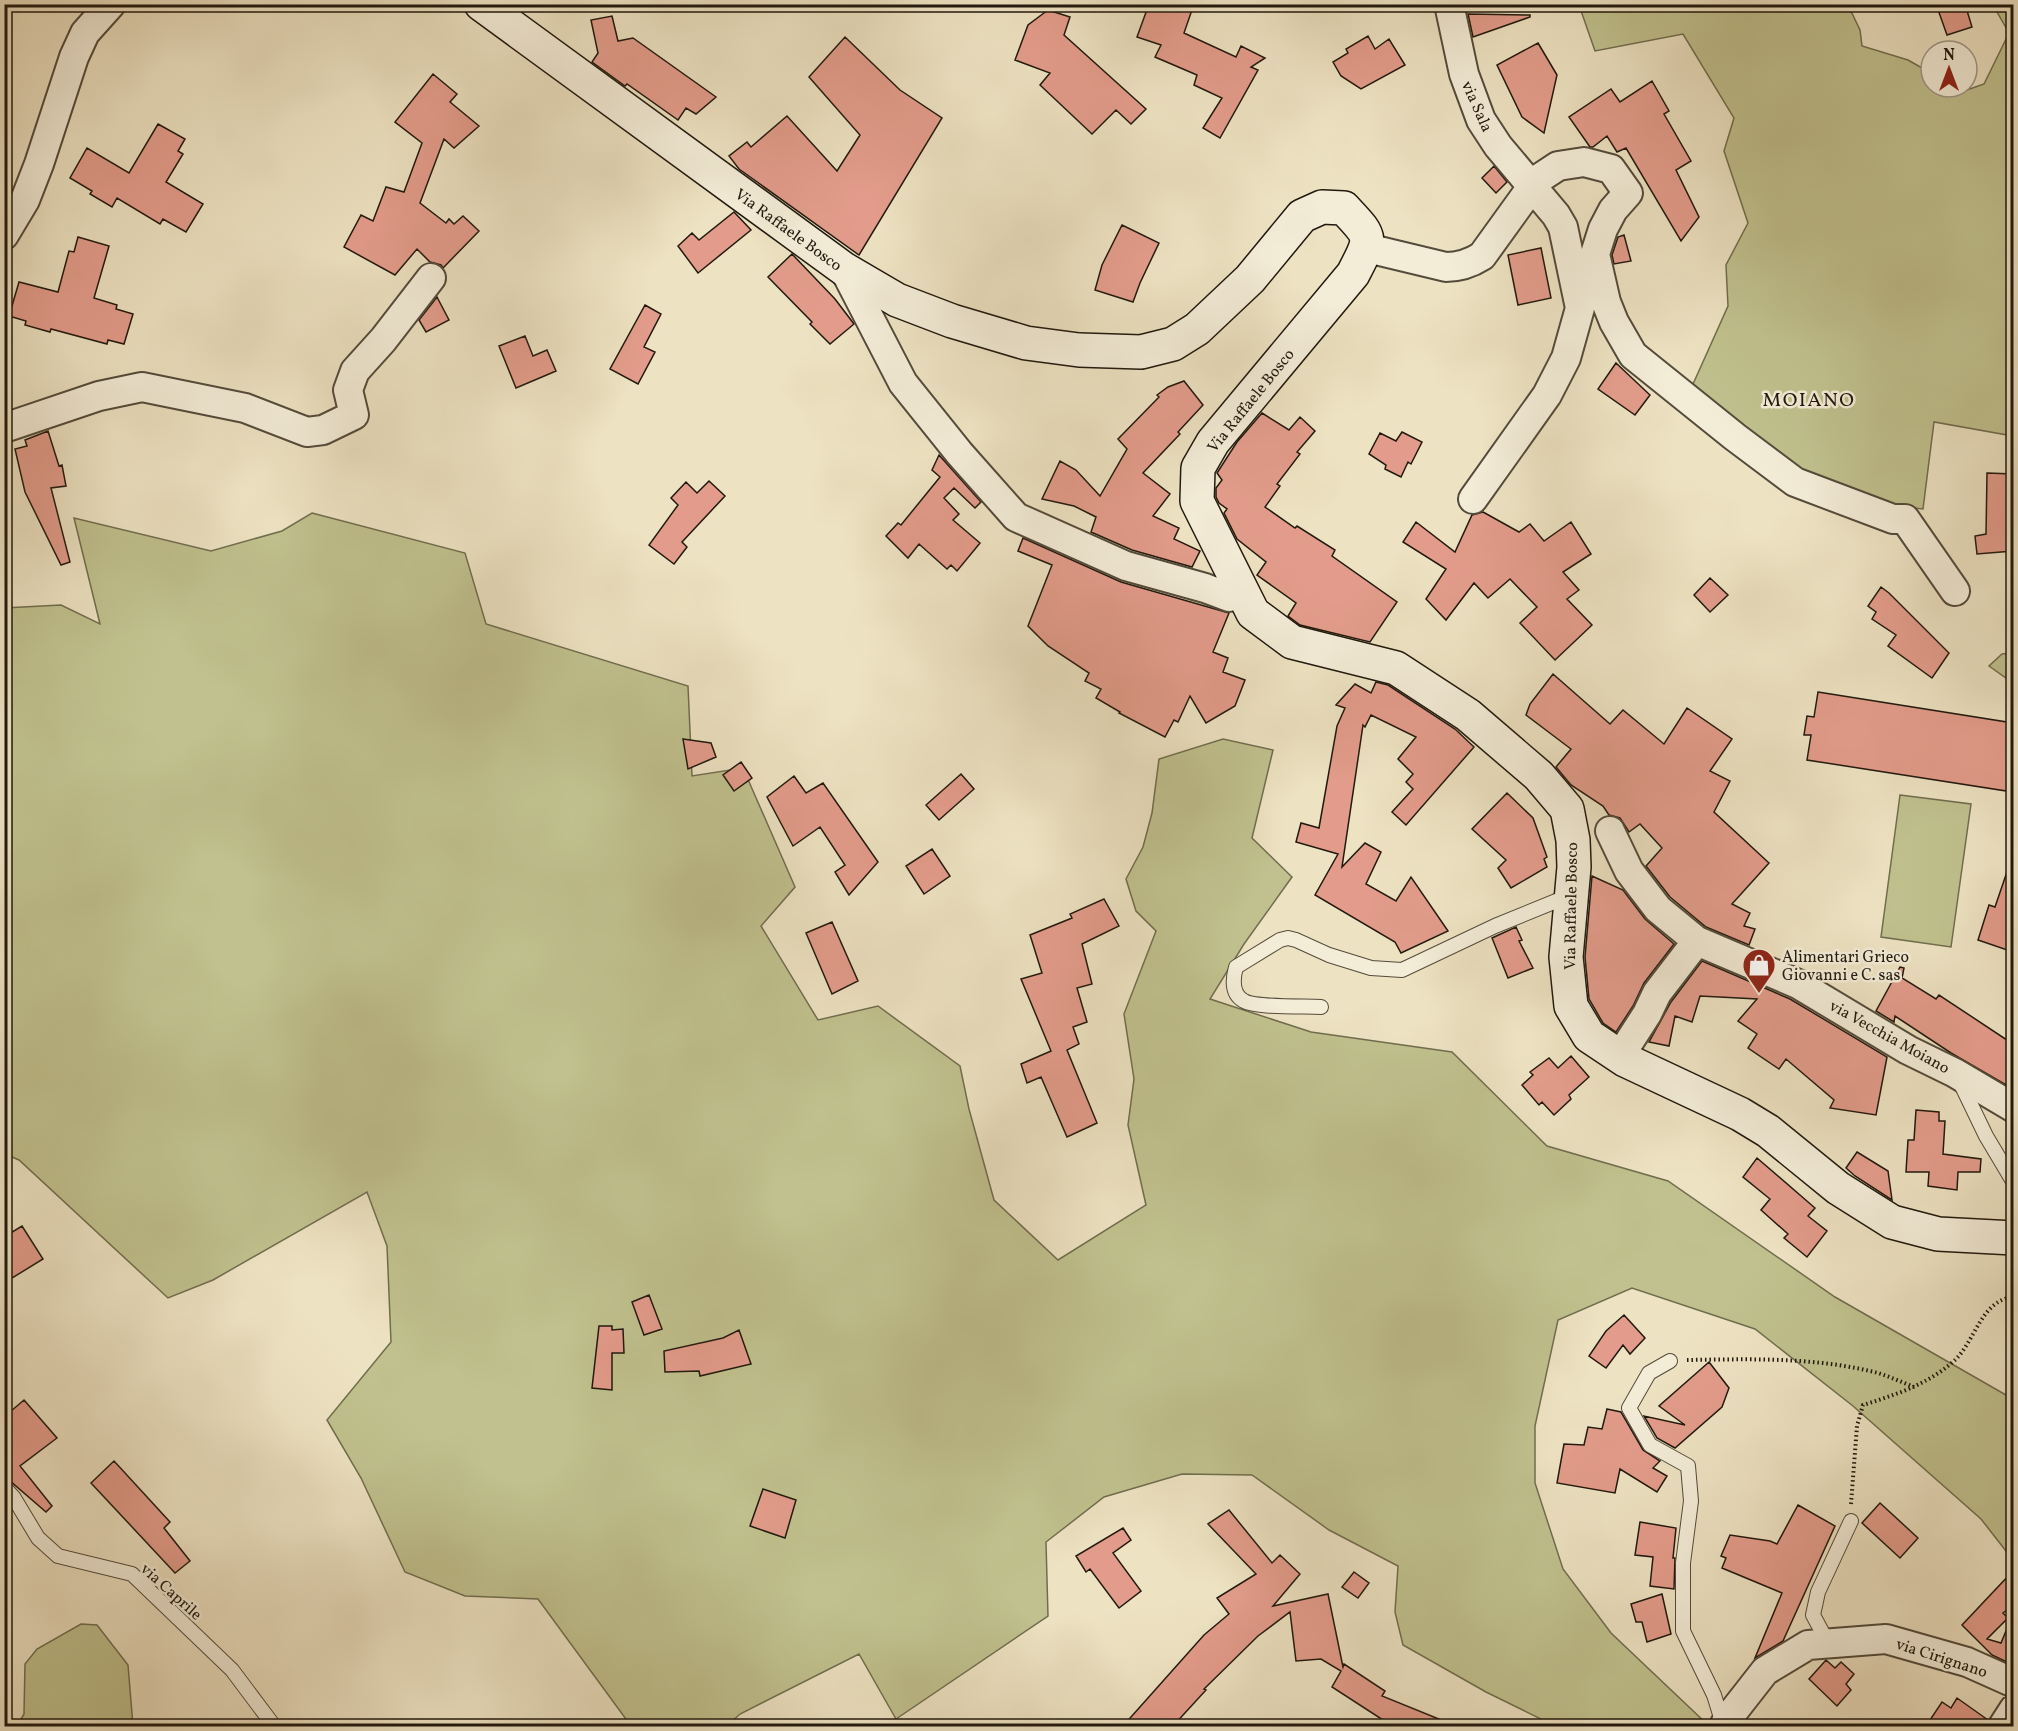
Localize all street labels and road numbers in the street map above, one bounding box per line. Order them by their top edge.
street label: via Sala [1455,78,1497,136]
street label: Via Raffaele Bosco [730,184,846,277]
street label: Via Raffaele Bosco [1203,345,1300,458]
street label: Via Raffaele Bosco [1560,842,1584,970]
street label: via Vecchia Moiano [1825,996,1953,1080]
street label: via Caprile [135,1559,206,1626]
street label: via Cirignano [1893,1634,1990,1684]

